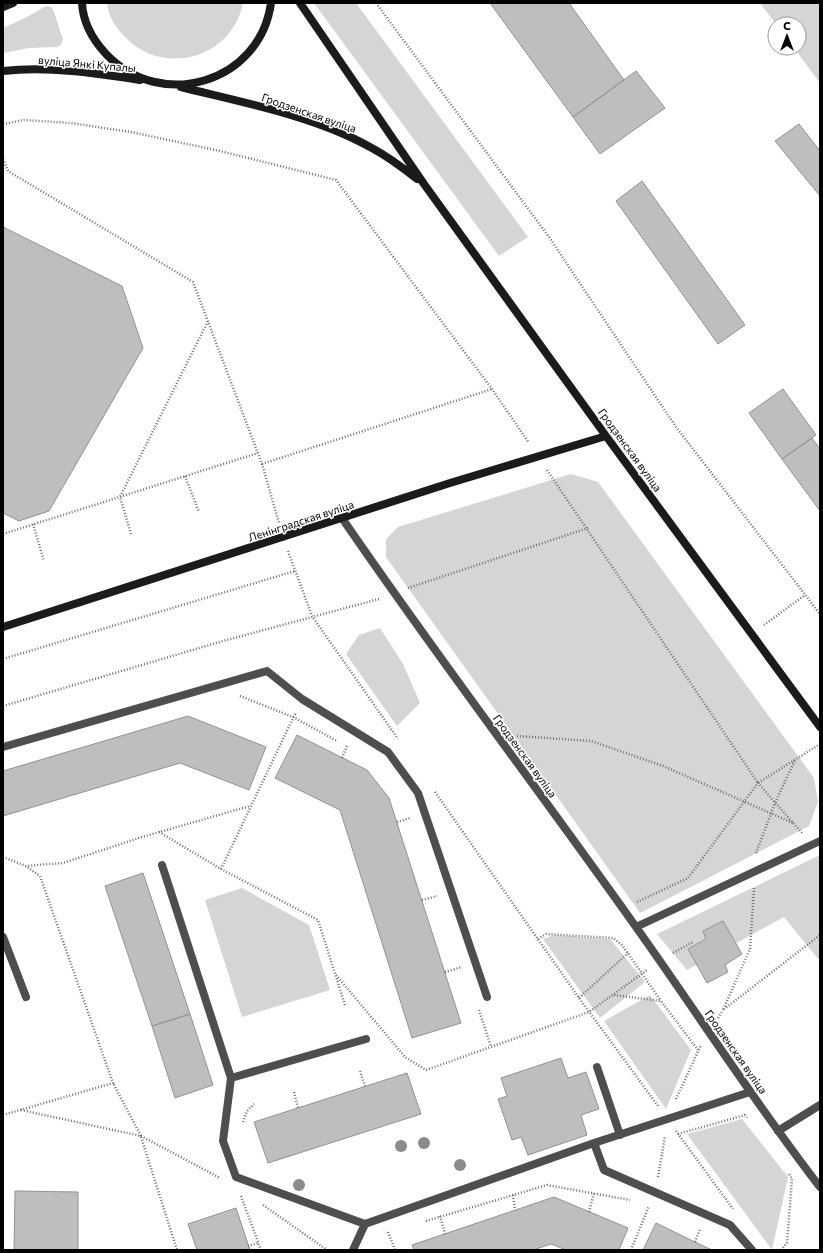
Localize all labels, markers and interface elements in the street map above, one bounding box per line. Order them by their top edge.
north arrow [767,16,807,56]
text: С [783,19,791,32]
street label: вуліца Янкі Купалы [38,53,136,74]
street label: Гродзенская вуліца [260,90,358,135]
street label: Гродзенская вуліца [596,406,665,494]
street label: Ленінградская вуліца [246,497,355,544]
street label: Гродзенская вуліца [491,712,560,800]
street label: Гродзенская вуліца [703,1007,770,1096]

